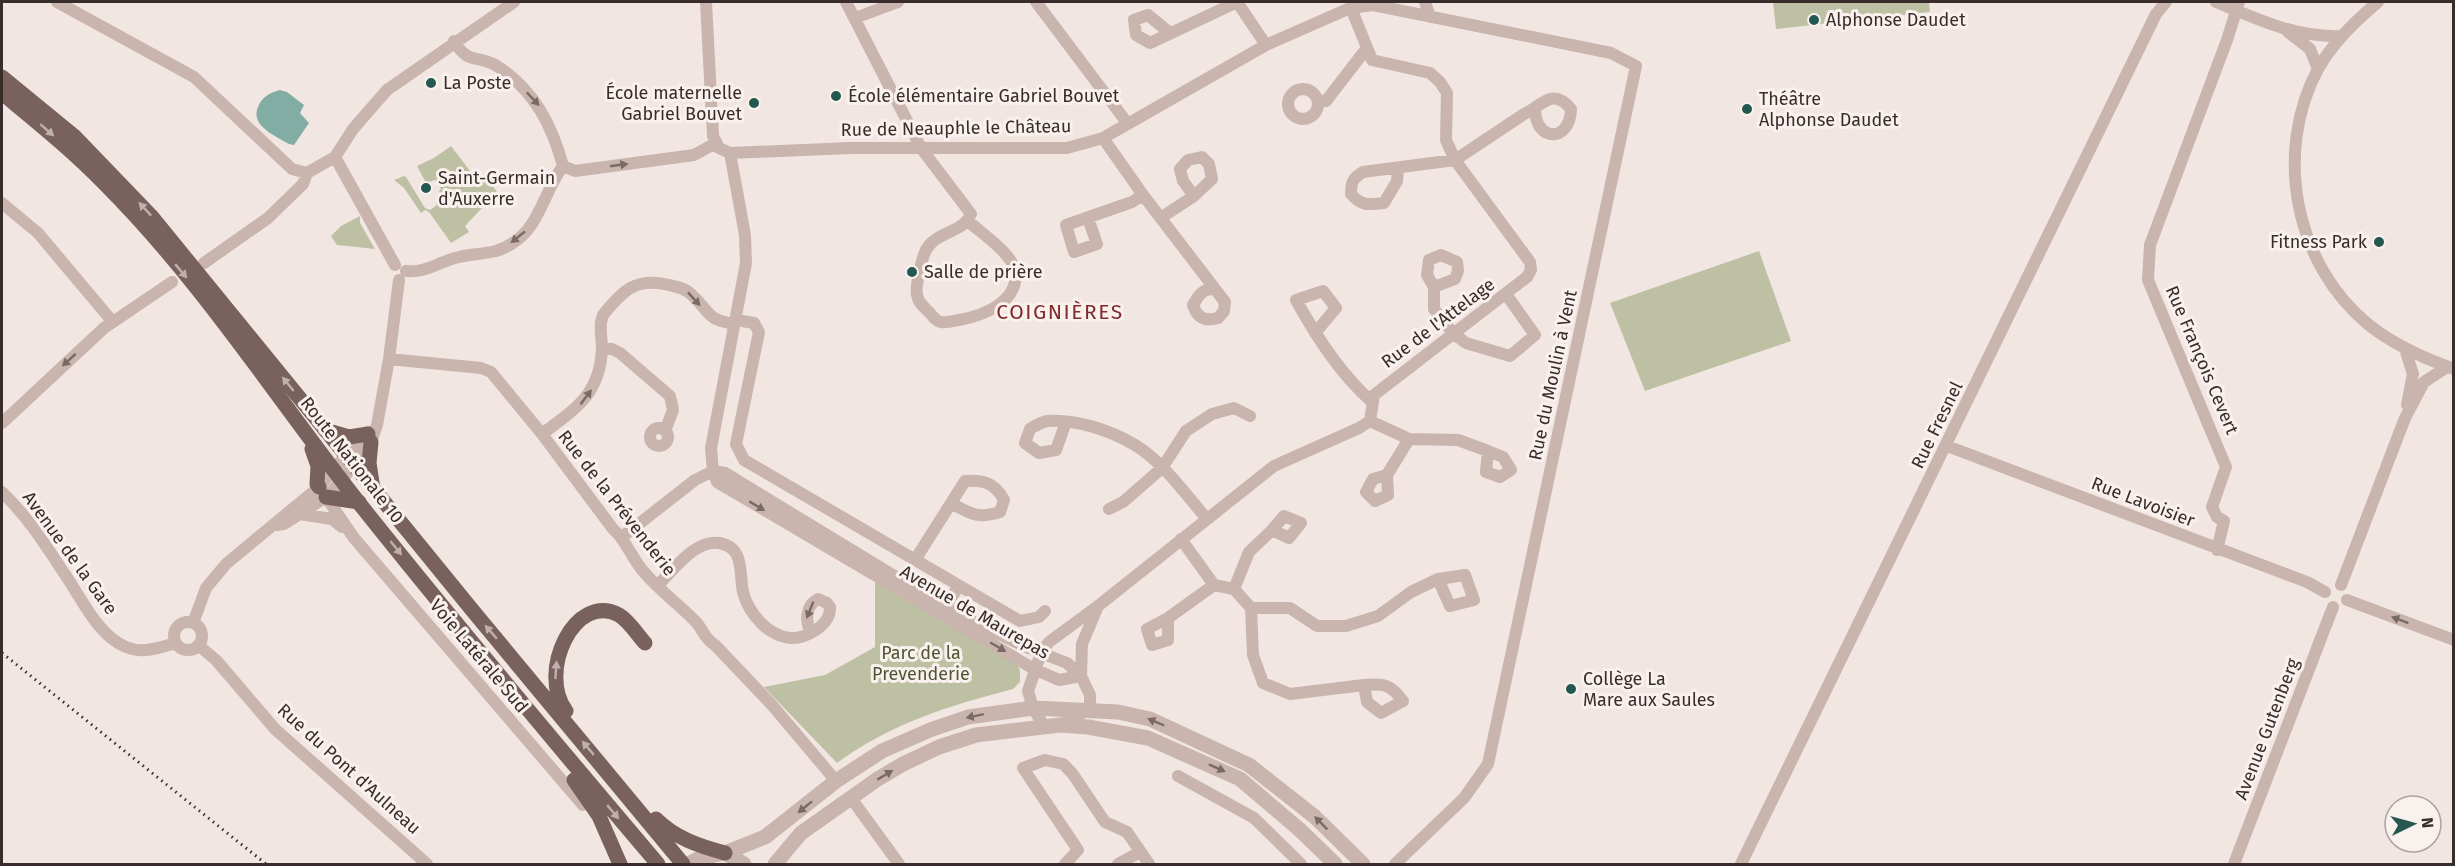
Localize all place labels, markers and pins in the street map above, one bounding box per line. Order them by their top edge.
place label: Alphonse Daudet [1826,9,1966,31]
marker: Alphonse Daudet [1807,13,1821,27]
place label: La Poste [443,72,511,94]
marker: La Poste [424,76,438,90]
place label: École maternelle Gabriel Bouvet [605,81,742,125]
place label: École élémentaire Gabriel Bouvet [848,84,1120,107]
place label: Théâtre Alphonse Daudet [1759,88,1899,131]
marker: École élémentaire Gabriel Bouvet [829,89,843,103]
marker: École maternelle Gabriel Bouvet [747,96,761,110]
marker: Théâtre Alphonse Daudet [1740,102,1754,116]
place label: Saint-Germain d'Auxerre [438,167,555,210]
marker: Saint-Germain d'Auxerre [419,181,433,195]
place label: Fitness Park [2270,231,2368,253]
marker: Fitness Park [2372,235,2386,249]
place label: Salle de prière [924,261,1043,283]
marker: Salle de prière [905,265,919,279]
place label: Collège La Mare aux Saules [1583,668,1715,711]
marker: Collège La Mare aux Saules [1564,682,1578,696]

